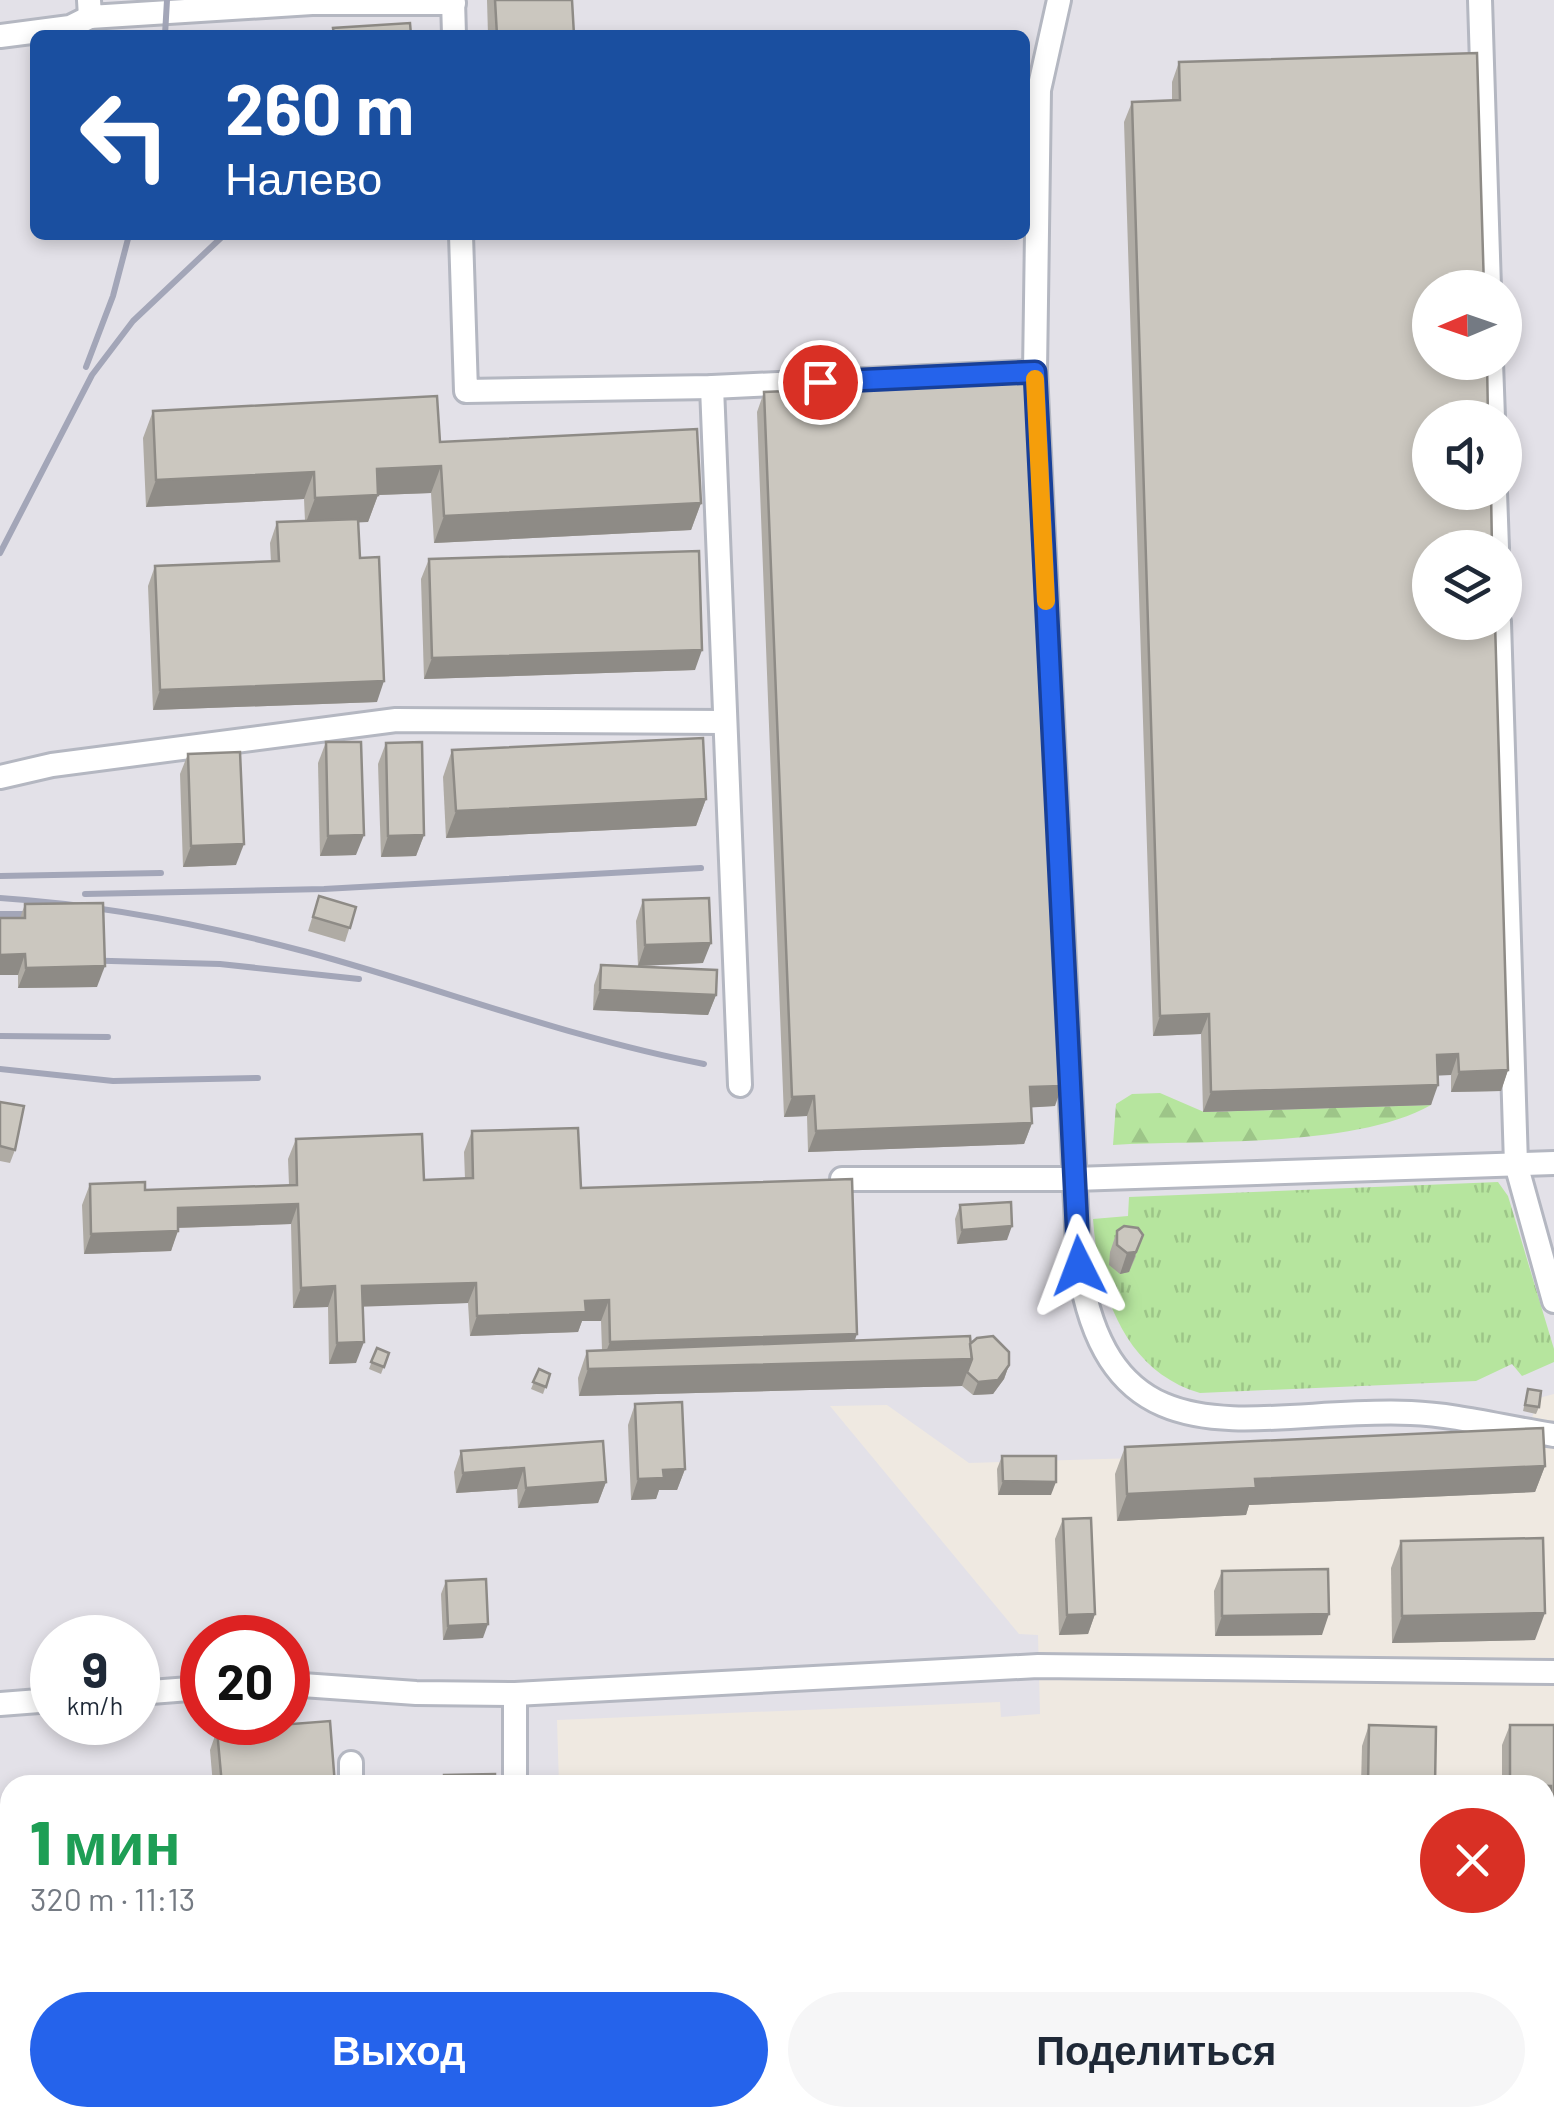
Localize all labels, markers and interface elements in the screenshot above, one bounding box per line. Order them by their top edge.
text: 260 m [225,65,414,149]
icon: left [60,70,190,200]
text: Налево [225,150,382,204]
north arrow [1412,270,1522,380]
map controls [1412,270,1522,640]
pin [778,340,863,425]
icon: arrive [793,355,848,410]
button: sound [1412,400,1522,510]
button: layers [1412,530,1522,640]
position arrow [1027,1214,1131,1318]
speed limit sign: 20 [180,1615,310,1745]
text: 9 [82,1638,108,1698]
text: km/h [67,1690,123,1720]
text: 1 мин [30,1805,181,1877]
button: close [1420,1808,1525,1913]
text: 320 m · 11:13 [30,1879,195,1917]
button: Выход [30,1992,768,2107]
button: Поделиться [788,1992,1525,2107]

